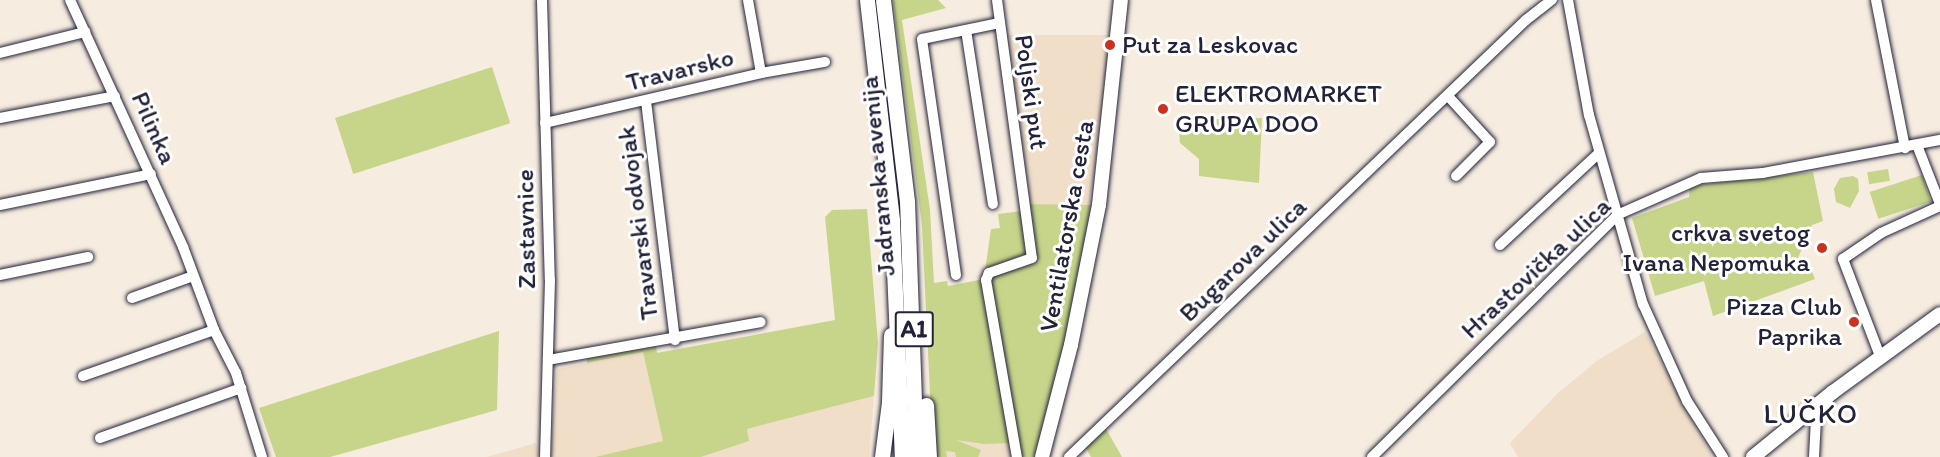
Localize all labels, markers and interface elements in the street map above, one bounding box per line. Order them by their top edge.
place label: Put za Leskovac [1122,29,1300,61]
street label: Poljski put [1007,32,1055,152]
marker: Put za Leskovac [1103,38,1117,52]
street label: Travarsko [623,42,737,98]
street label: Jadranska avenija [854,75,902,277]
place label: ELEKTROMARKET GRUPA DOO [1175,78,1382,140]
street label: Pilinka [124,87,184,169]
marker: ELEKTROMARKET GRUPA DOO [1156,102,1170,116]
street label: Ventilatorska cesta [1033,118,1101,334]
street label: Travarski odvojak [611,124,665,322]
street label: Zastavnice [509,169,543,289]
street label: Bugarova ulica [1173,191,1313,329]
street label: Hrastovička ulica [1455,191,1617,345]
place label: crkva svetog Ivana Nepomuka [1623,217,1810,278]
marker: crkva svetog Ivana Nepomuka [1815,241,1829,255]
place label: Pizza Club Paprika [1726,291,1842,352]
road number: A1 [894,308,934,350]
marker: Pizza Club Paprika [1847,315,1861,329]
district label: LUČKO [1763,396,1859,430]

